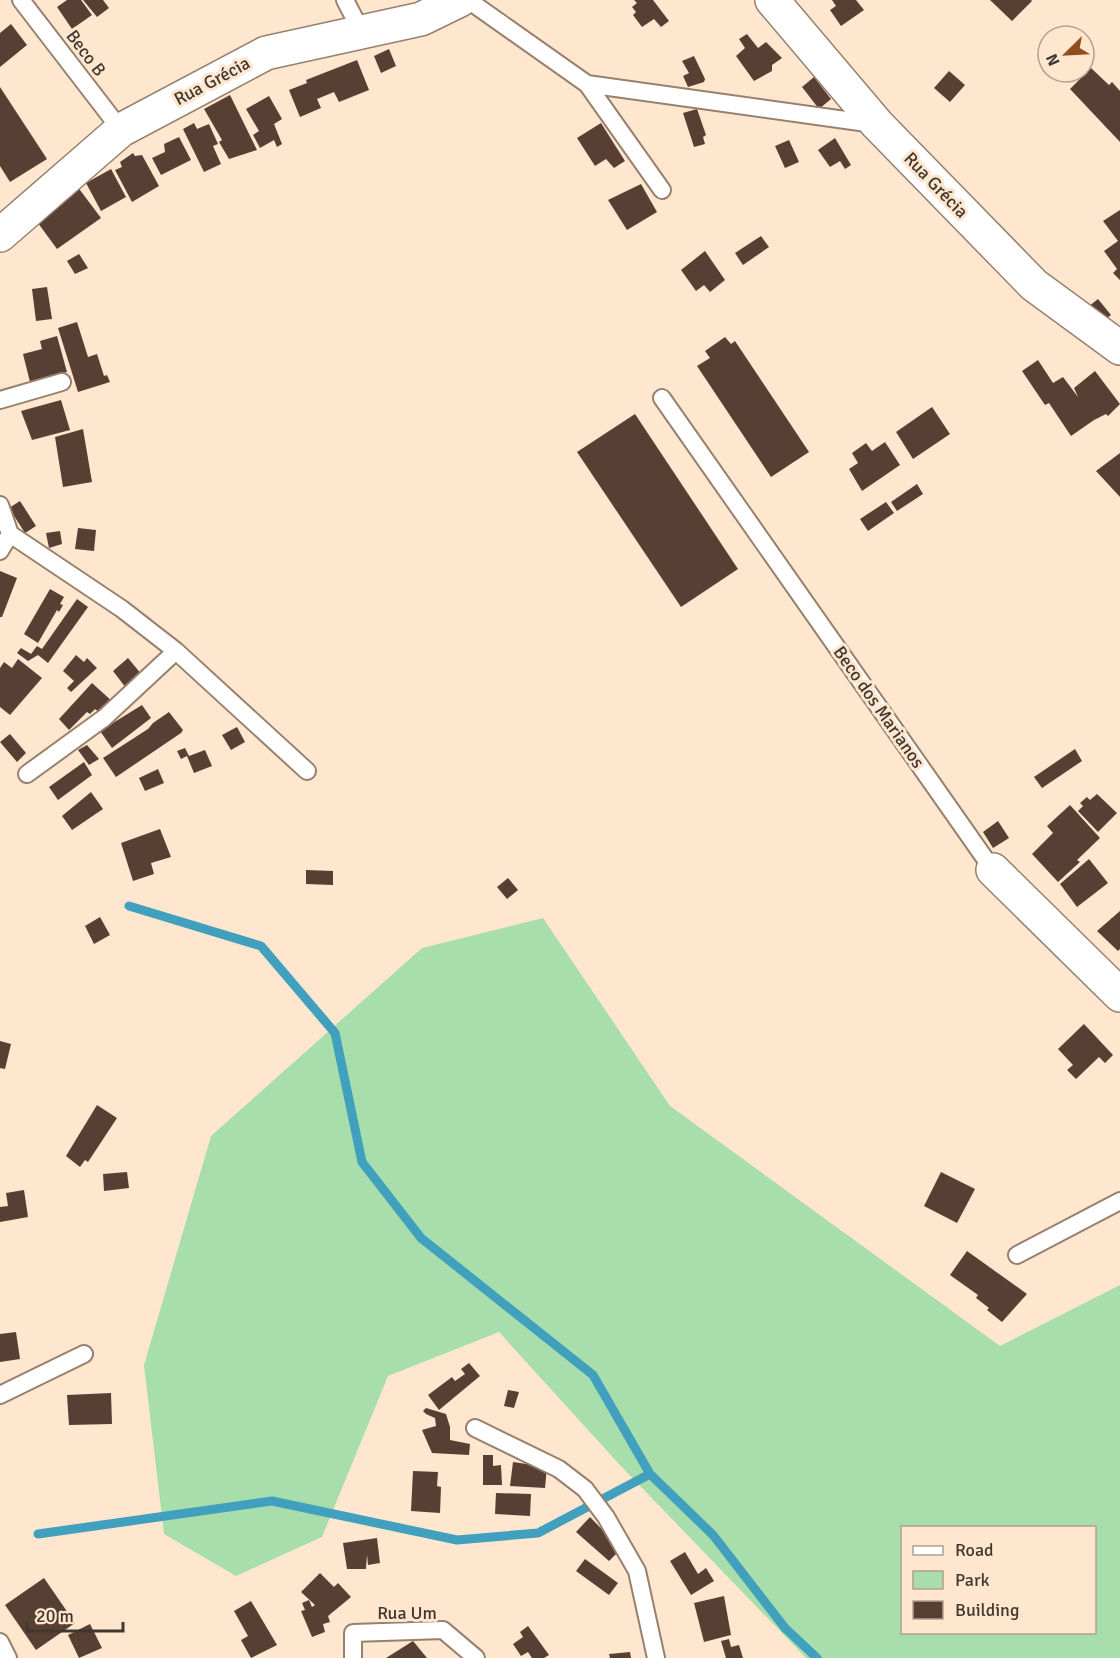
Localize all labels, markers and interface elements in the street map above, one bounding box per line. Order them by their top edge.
north arrow [1036,24,1096,84]
street label: Beco B [61,25,111,81]
text: N [1042,51,1065,69]
street label: Rua Grécia [170,52,254,110]
street label: Rua Grécia [899,148,973,222]
street label: Beco dos Marianos [829,642,929,772]
legend [901,1526,1096,1634]
text: Road [955,1539,994,1561]
text: Park [955,1569,990,1591]
scale bar [27,1595,123,1633]
text: Building [955,1599,1019,1621]
street label: Rua Um [377,1602,437,1624]
text: 20 m [36,1605,74,1627]

